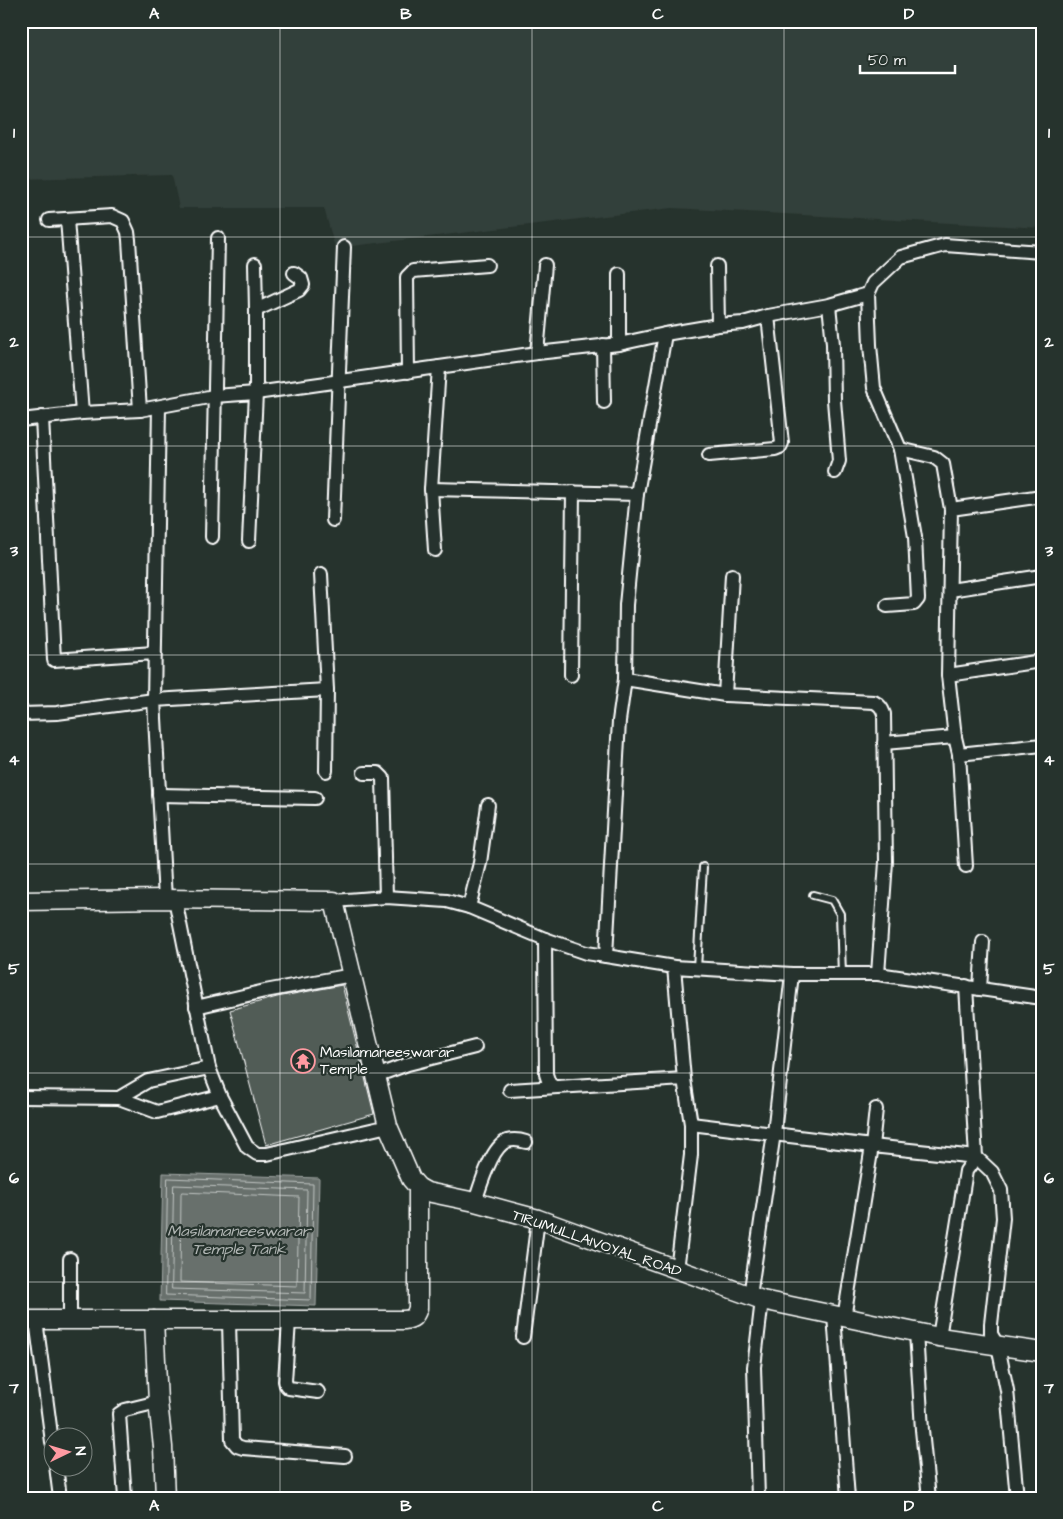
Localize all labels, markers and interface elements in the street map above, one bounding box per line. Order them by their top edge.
text: A [149,3,160,25]
text: B [400,3,412,25]
text: C [652,3,664,25]
text: D [904,3,915,25]
scale bar [860,42,956,74]
text: 50 m [868,50,906,71]
text: 1 [13,122,16,144]
text: 1 [1048,122,1051,144]
text: 2 [8,331,19,353]
text: 2 [1043,331,1054,353]
text: 3 [9,540,19,562]
text: 3 [1044,540,1054,562]
text: 4 [9,749,20,771]
text: 4 [1044,749,1055,771]
text: 5 [8,958,20,980]
text: 5 [1043,958,1055,980]
place label: Masilamaneeswarar Temple [320,1042,454,1080]
temple icon: Masilamaneeswarar Temple [290,1048,316,1074]
text: 6 [9,1167,19,1189]
text: 6 [1044,1167,1054,1189]
street label: TIRUMULLAIVOYAL ROAD [509,1205,685,1282]
water label: Masilamaneeswarar Temple Tank [167,1220,313,1260]
text: 7 [8,1377,19,1399]
text: 7 [1043,1377,1054,1399]
north arrow [42,1426,92,1476]
text: N [70,1446,90,1456]
text: A [149,1495,160,1517]
text: B [400,1495,412,1517]
text: C [652,1495,664,1517]
text: D [904,1495,915,1517]

